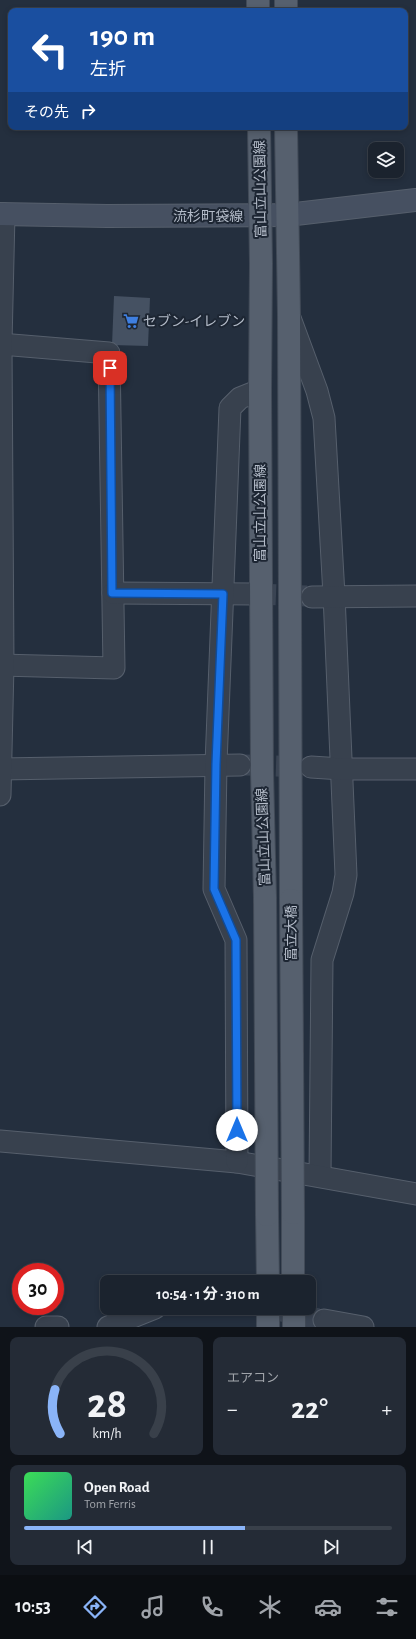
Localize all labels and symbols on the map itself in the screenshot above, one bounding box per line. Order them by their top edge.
street label: 富山立山公園線 [252,140,269,238]
street label: 流杉町袋線 [173,208,243,224]
supermarket icon: セブン-イレブン [122,312,140,330]
place label: セブン-イレブン [143,313,245,329]
pin [93,351,127,385]
street label: 富山立山公園線 [253,464,268,562]
street label: 富山立山公園線 [254,788,273,886]
street label: 富立大橋 [284,905,299,961]
position arrow [216,1109,258,1151]
speed limit sign: 30 [12,1263,64,1315]

